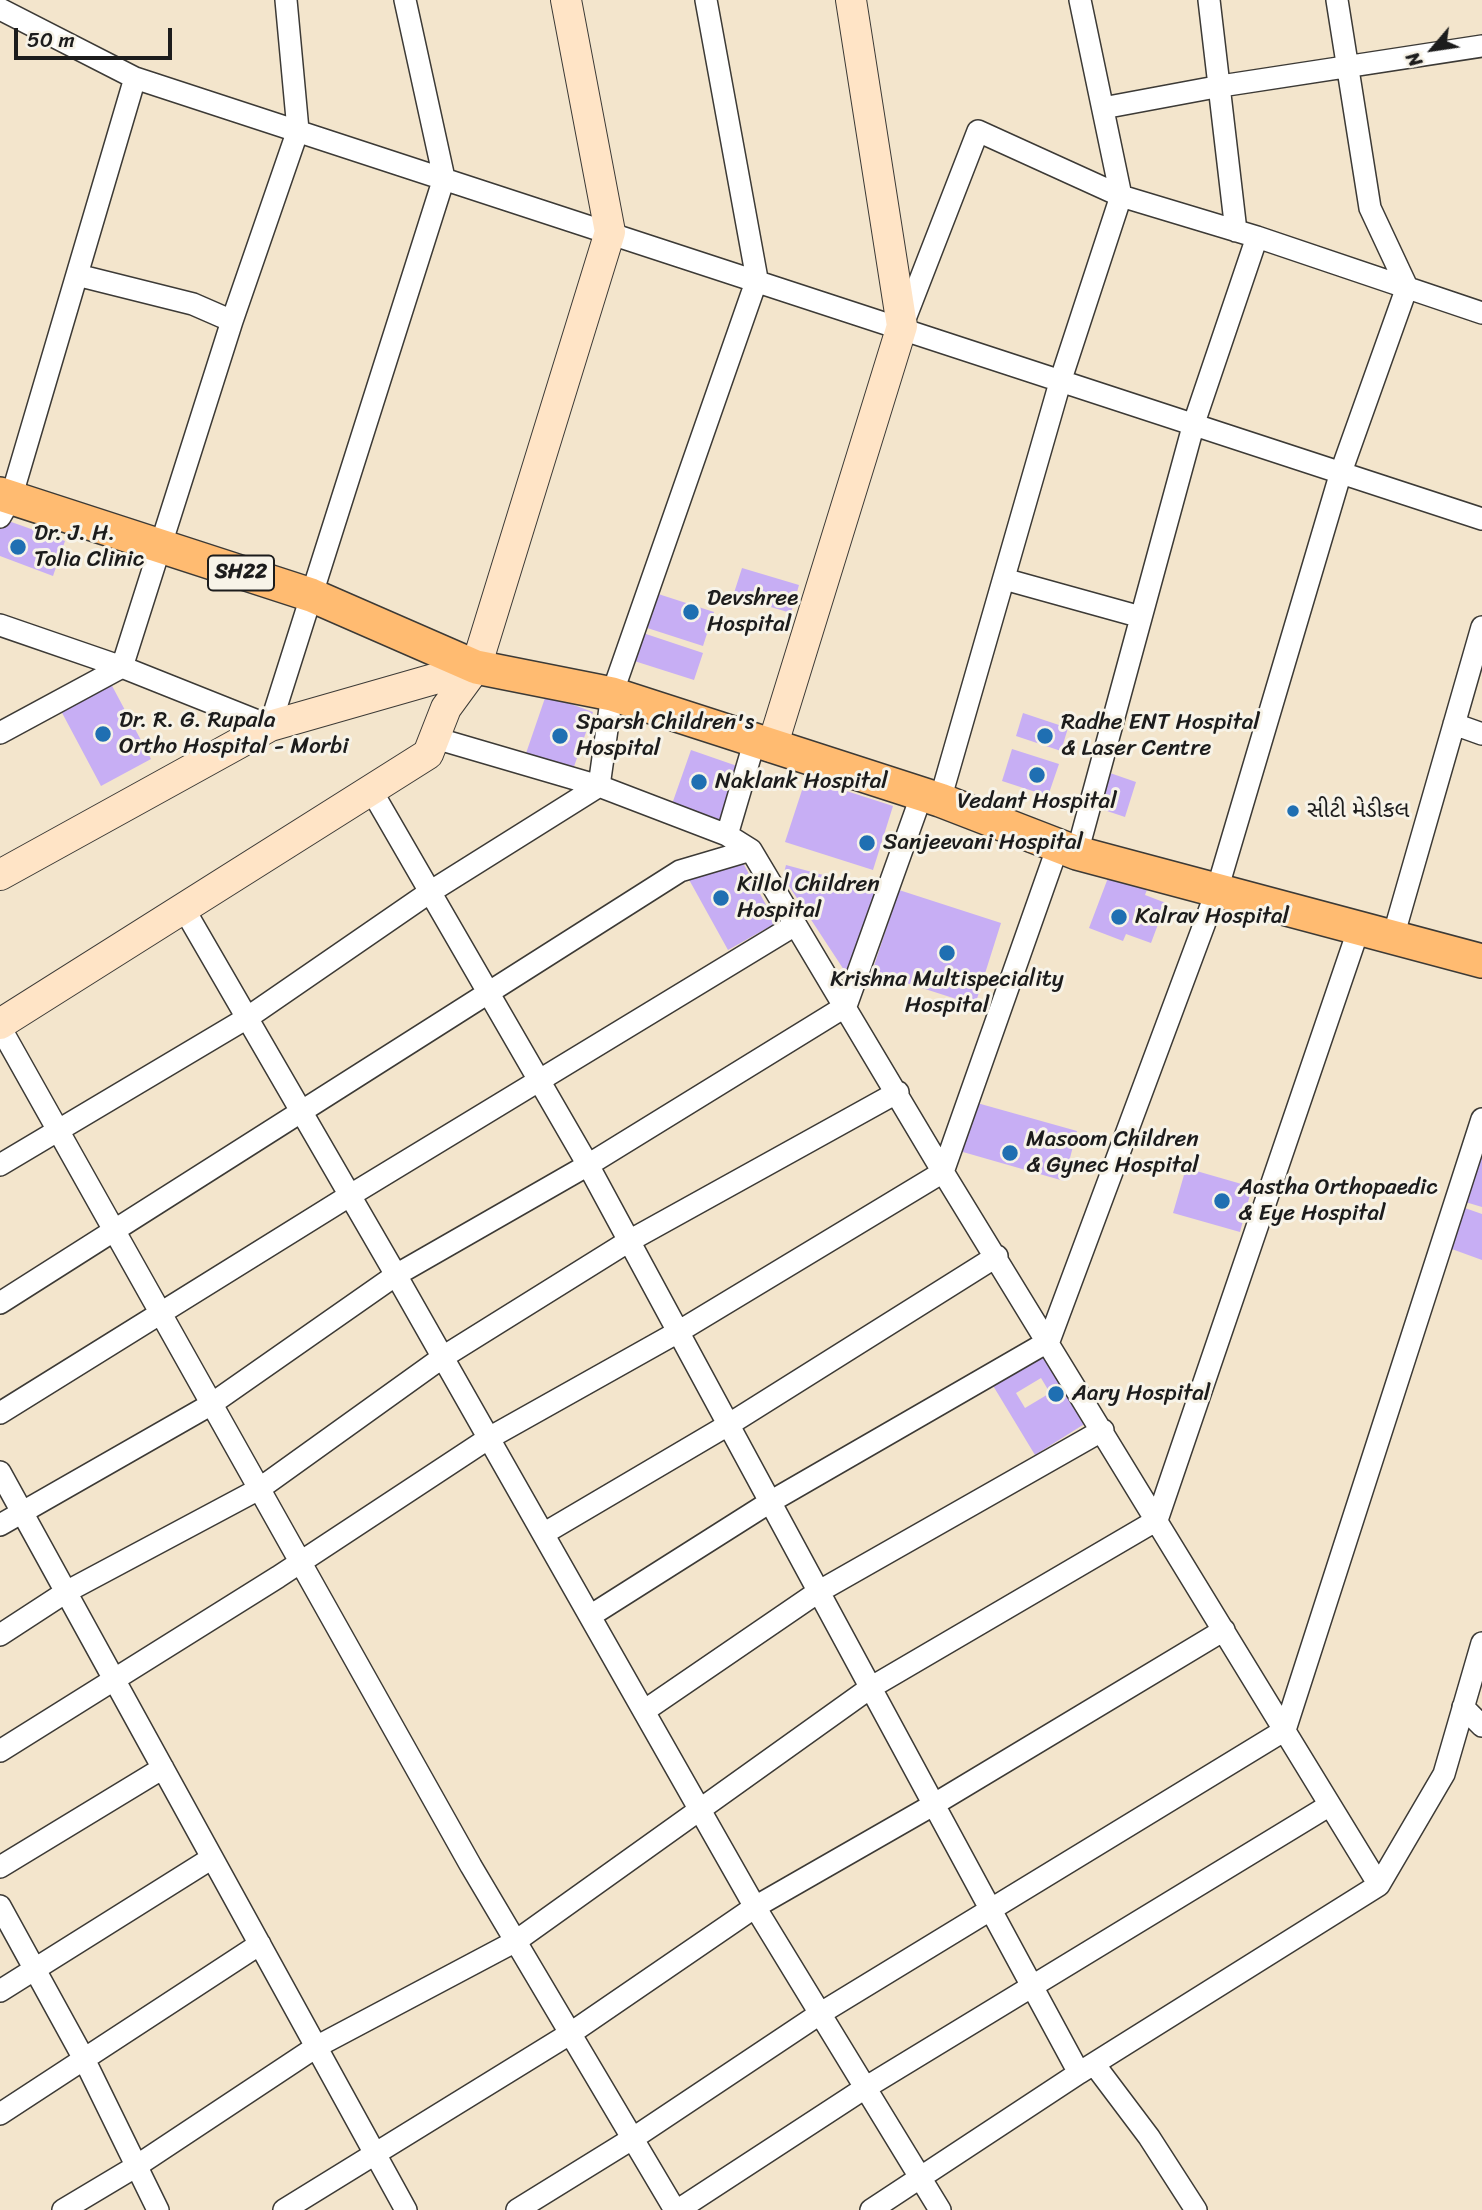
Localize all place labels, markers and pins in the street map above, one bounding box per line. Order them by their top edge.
place label: Dr. J. H. Tolia Clinic [34,520,144,574]
marker: Dr. J. H. Tolia Clinic [8,537,28,557]
place label: Devshree Hospital [707,585,798,639]
marker: Devshree Hospital [681,602,701,622]
place label: Dr. R. G. Rupala Ortho Hospital - Morbi [119,707,349,761]
place label: Sparsh Children's Hospital [576,709,754,763]
place label: Radhe ENT Hospital & Laser Centre [1061,709,1260,763]
marker: Dr. R. G. Rupala Ortho Hospital - Morbi [93,724,113,744]
marker: Sparsh Children's Hospital [550,726,570,746]
marker: Radhe ENT Hospital & Laser Centre [1035,726,1055,746]
marker: Vedant Hospital [1027,765,1047,785]
place label: Naklank Hospital [715,768,888,796]
marker: Naklank Hospital [689,772,709,792]
place label: Vedant Hospital [957,788,1117,816]
place label: સીટી મેડીકલ [1307,797,1409,825]
marker: સીટી મેડીકલ [1285,803,1301,819]
place label: Sanjeevani Hospital [883,829,1083,857]
marker: Sanjeevani Hospital [857,833,877,853]
place label: Killol Children Hospital [737,871,880,925]
marker: Killol Children Hospital [711,888,731,908]
place label: Kalrav Hospital [1135,903,1289,931]
marker: Kalrav Hospital [1109,907,1129,927]
marker: Krishna Multispeciality Hospital [937,943,957,963]
place label: Krishna Multispeciality Hospital [830,966,1064,1020]
place label: Masoom Children & Gynec Hospital [1026,1126,1199,1180]
marker: Masoom Children & Gynec Hospital [1000,1143,1020,1163]
place label: Aastha Orthopaedic & Eye Hospital [1238,1174,1438,1228]
marker: Aastha Orthopaedic & Eye Hospital [1212,1191,1232,1211]
place label: Aary Hospital [1072,1380,1210,1408]
marker: Aary Hospital [1046,1384,1066,1404]

